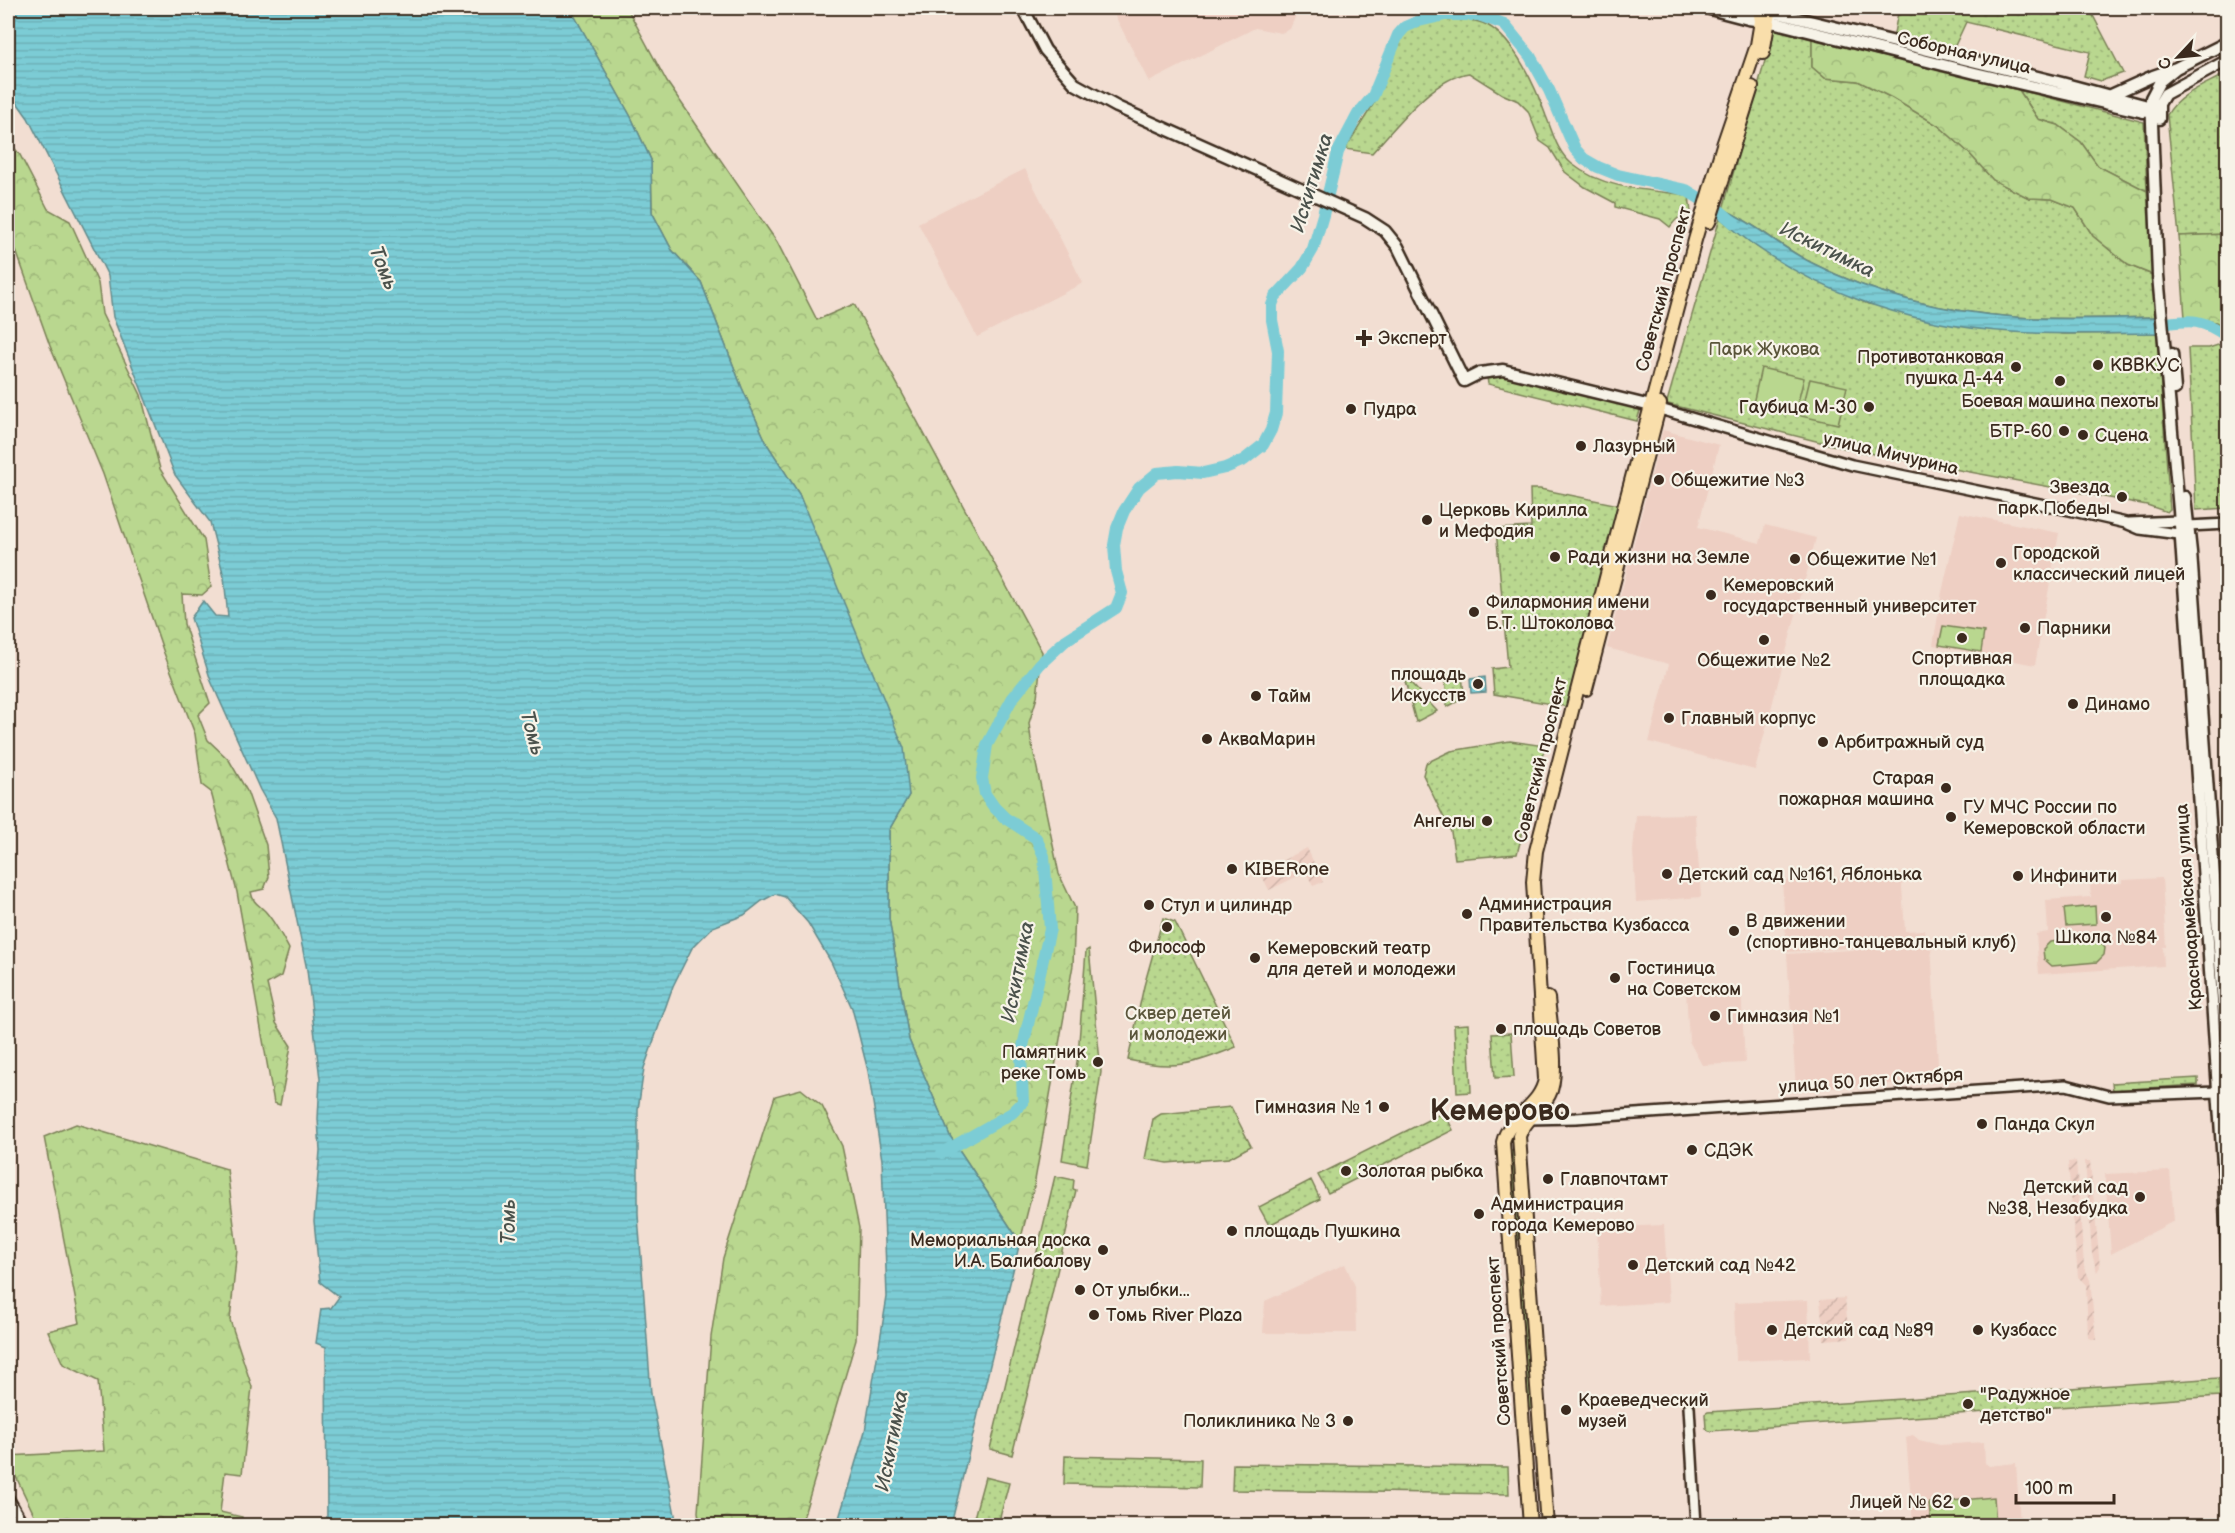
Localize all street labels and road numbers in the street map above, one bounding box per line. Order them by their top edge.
street label: Соборная улица [1895,27,2033,79]
street label: Советский проспект [1632,204,1696,374]
street label: улица Мичурина [1821,428,1961,480]
street label: Советский проспект [1510,674,1572,845]
street label: Красноармейская улица [2171,803,2207,1011]
street label: улица 50 лет Октября [1778,1064,1964,1098]
street label: Советский проспект [1483,1255,1515,1426]

